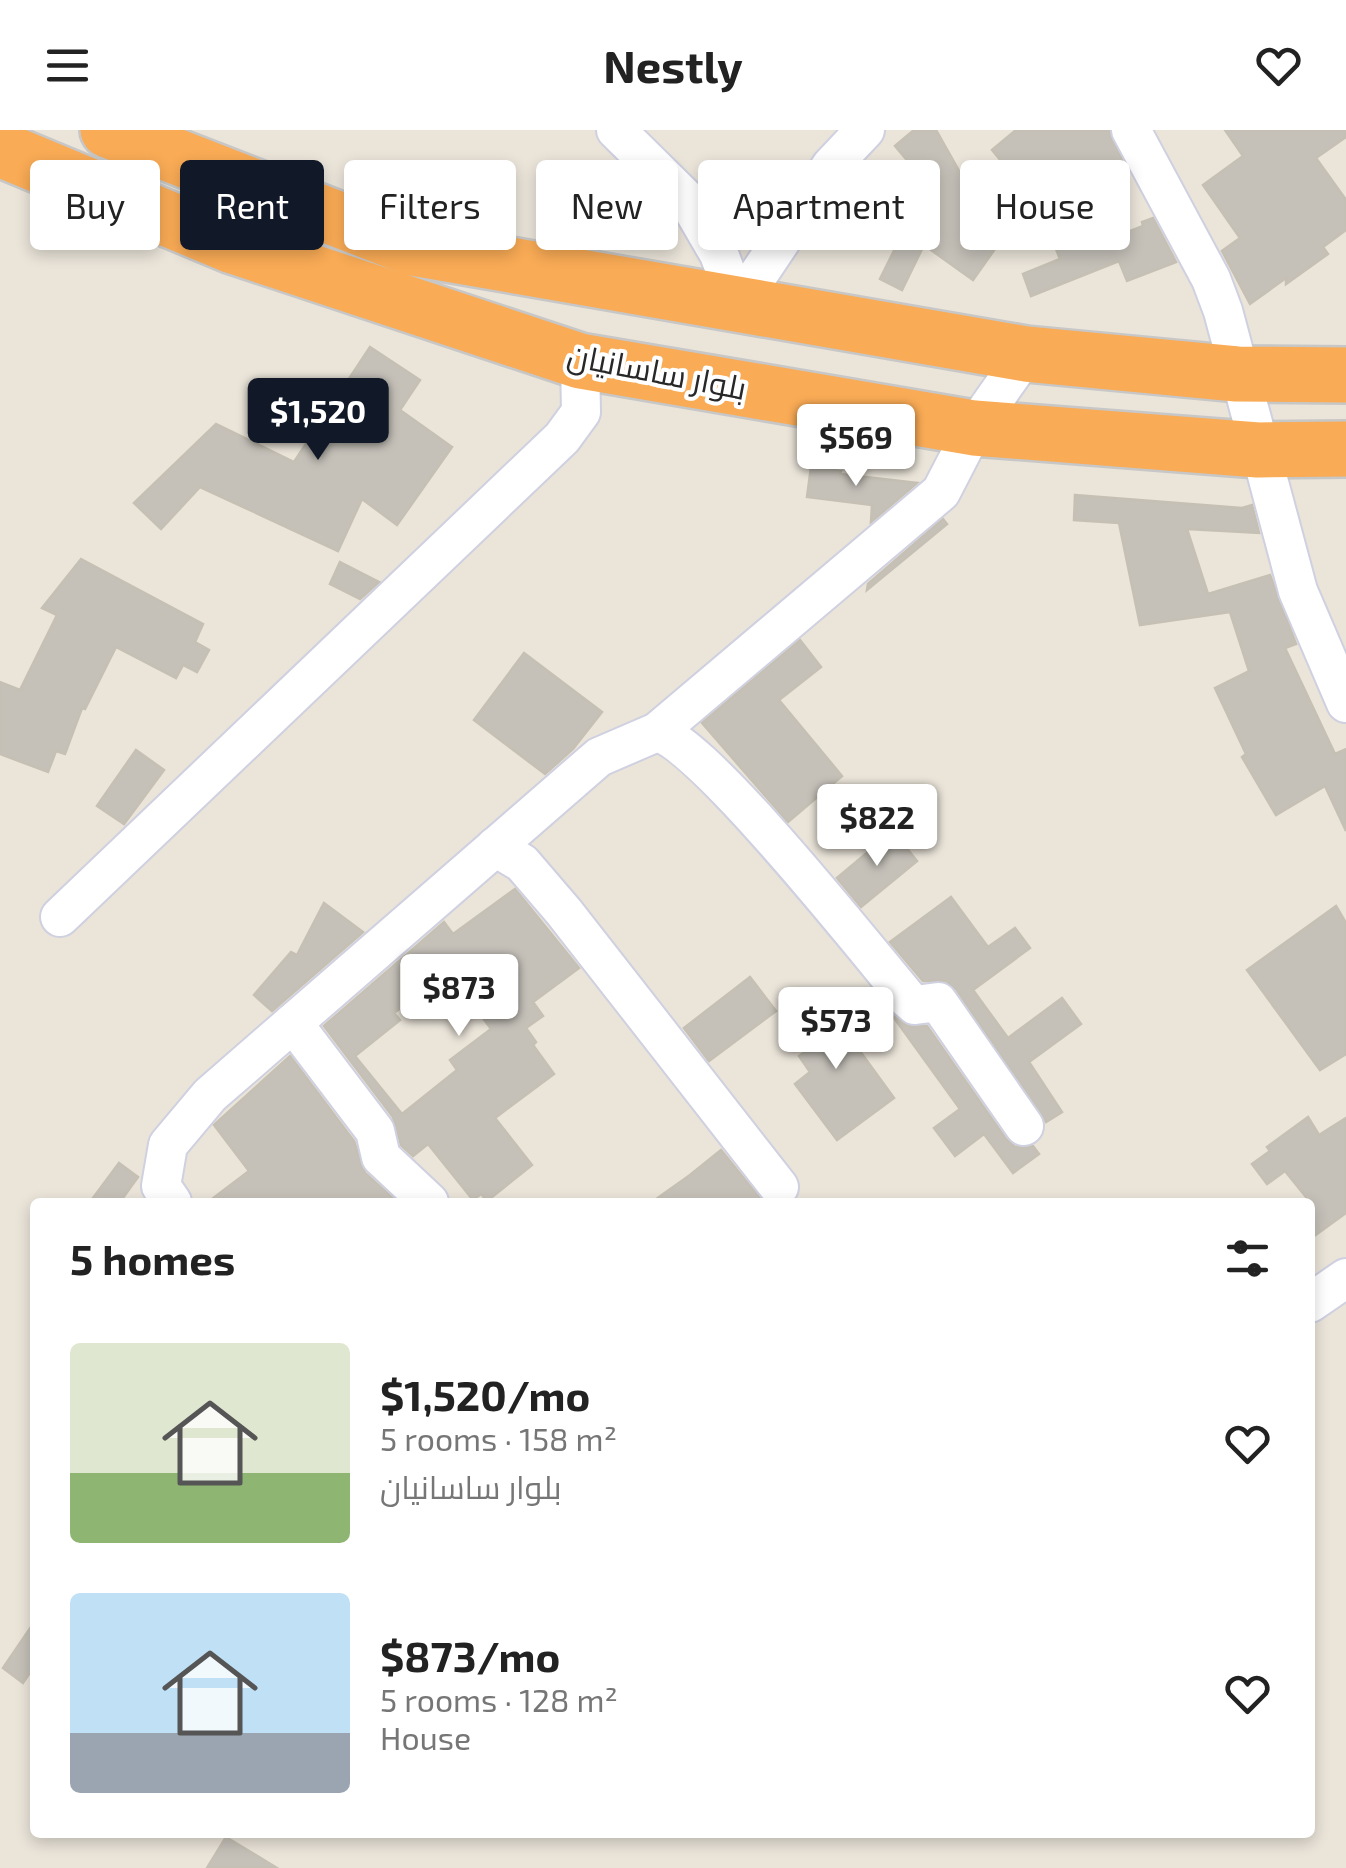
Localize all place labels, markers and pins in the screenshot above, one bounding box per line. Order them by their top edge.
pin: $1,520 [237,378,399,463]
pin: $569 [797,404,915,489]
pin: $822 [818,784,936,869]
pin: $873 [400,954,518,1039]
pin: $573 [777,987,895,1072]

